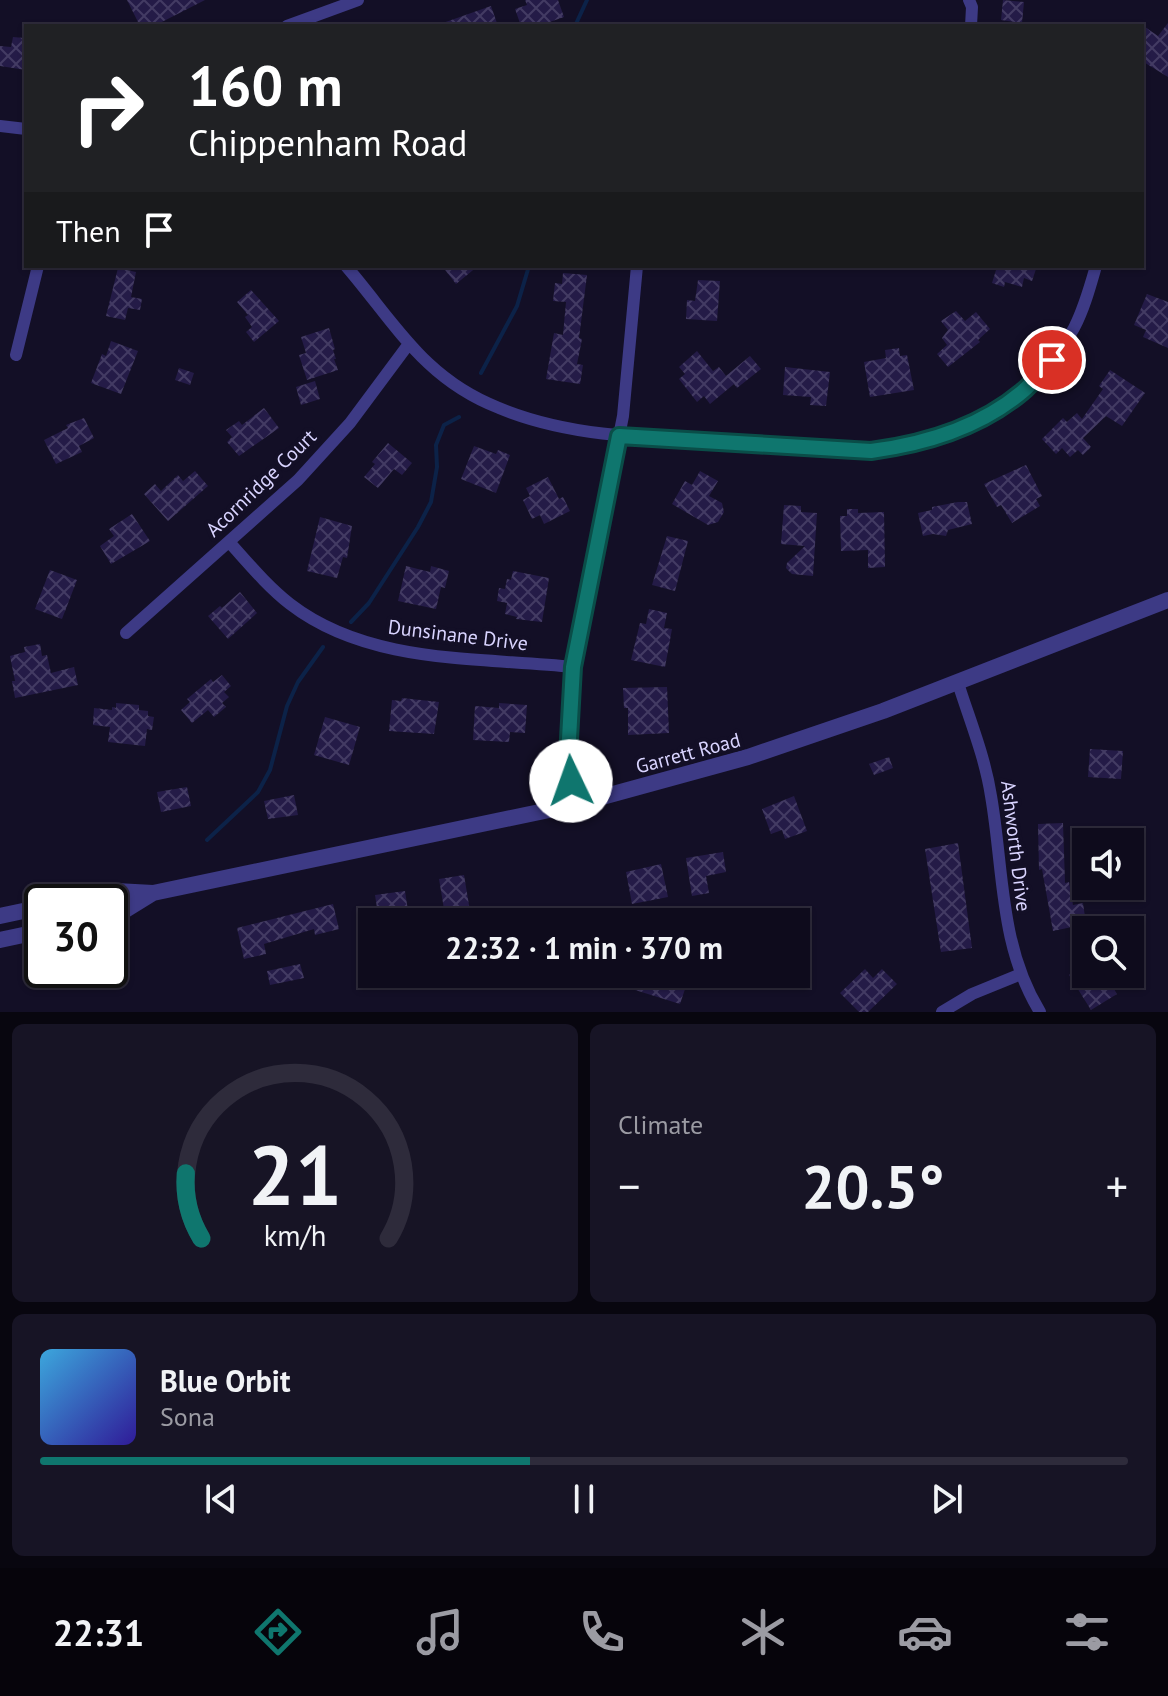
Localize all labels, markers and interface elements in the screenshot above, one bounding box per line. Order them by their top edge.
text: 160 m [188,49,343,121]
icon: right [56,56,160,160]
text: Chippenham Road [188,119,467,166]
icon: arrive [137,208,181,252]
text: Then [56,211,121,250]
pin [1018,326,1086,394]
icon: arrive [1030,338,1074,382]
street label: Acornridge Court [200,423,322,542]
street label: Dunsinane Drive [387,614,529,656]
street label: Garrett Road [633,727,743,779]
position arrow [529,739,613,823]
street label: Ashworth Drive [995,779,1037,913]
map controls [1072,828,1144,988]
button: sound [1072,828,1144,900]
speed limit sign: 30 [24,884,128,988]
button: search [1072,916,1144,988]
text: 22:32 · 1 min · 370 m [445,928,723,967]
text: Climate [618,1108,703,1141]
text: 21 [248,1120,342,1228]
text: 20.5° [801,1147,945,1225]
text: − [618,1157,640,1214]
text: + [1106,1157,1128,1214]
text: km/h [264,1217,326,1254]
text: Blue Orbit [160,1361,290,1400]
text: Sona [160,1400,215,1433]
icon: previous [199,1477,243,1521]
icon: pause [562,1477,606,1521]
icon: next [925,1477,969,1521]
icon: directions [250,1604,306,1660]
icon: music [412,1604,468,1660]
icon: phone [574,1604,630,1660]
icon: climate [735,1604,791,1660]
icon: car [897,1604,953,1660]
icon: filters [1059,1604,1115,1660]
text: 22:31 [53,1609,144,1656]

